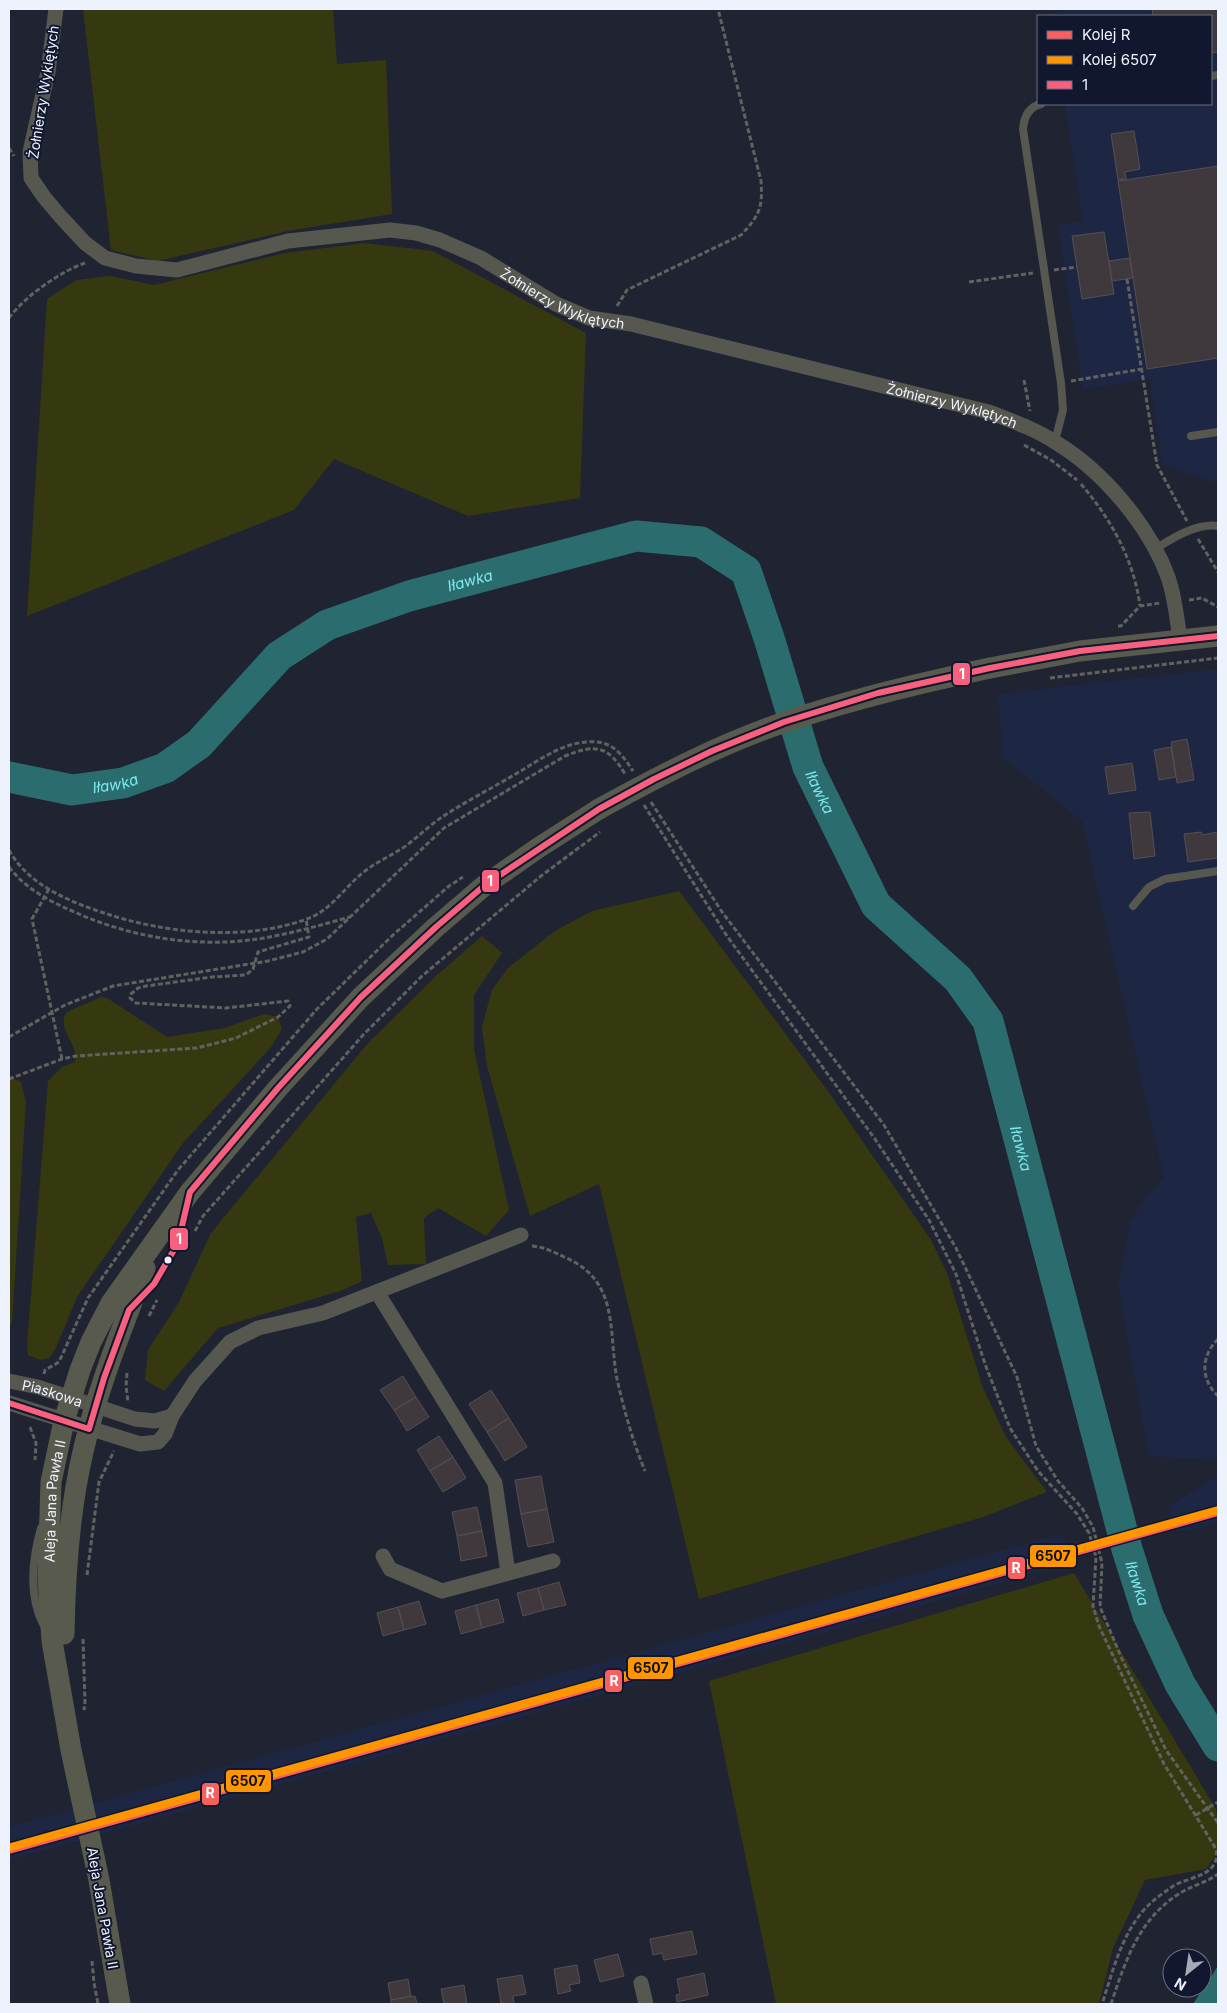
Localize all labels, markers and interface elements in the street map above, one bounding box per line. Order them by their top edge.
legend [1037,15,1212,105]
street label: Żołnierzy Wyklętych [24,24,62,160]
text: Kolej R [1082,25,1131,44]
text: Kolej 6507 [1082,50,1157,69]
text: 1 [1082,75,1088,94]
street label: Żołnierzy Wyklętych [498,264,626,332]
street label: Żołnierzy Wyklętych [885,379,1020,431]
water label: Iławka [445,565,495,595]
line badge: 1 [952,662,971,686]
text: 1 [959,665,965,682]
water label: Iławka [801,767,839,817]
water label: Iławka [91,769,141,797]
line badge: 1 [481,869,500,893]
text: 1 [487,872,493,889]
water label: Iławka [1006,1124,1037,1173]
line badge: 1 [169,1227,189,1251]
text: 1 [176,1230,182,1247]
unlabelled marker [163,1255,173,1265]
street label: Piaskowa [21,1375,85,1410]
street label: Aleja Jana Pawła II [40,1438,68,1563]
line badge: 6507 [1029,1544,1077,1568]
text: 6507 [1035,1547,1071,1564]
line badge: R [1007,1556,1026,1580]
water label: Iławka [1122,1558,1154,1608]
text: R [1011,1559,1021,1576]
line badge: 6507 [627,1656,674,1680]
text: 6507 [633,1659,669,1676]
line badge: R [604,1669,623,1693]
text: R [609,1672,619,1689]
line badge: 6507 [225,1769,272,1793]
text: 6507 [230,1772,266,1789]
line badge: R [201,1782,220,1806]
text: R [205,1784,215,1801]
street label: Aleja Jana Pawła II [84,1846,122,1970]
north arrow [1162,1948,1212,1998]
text: N [1171,1975,1189,1995]

